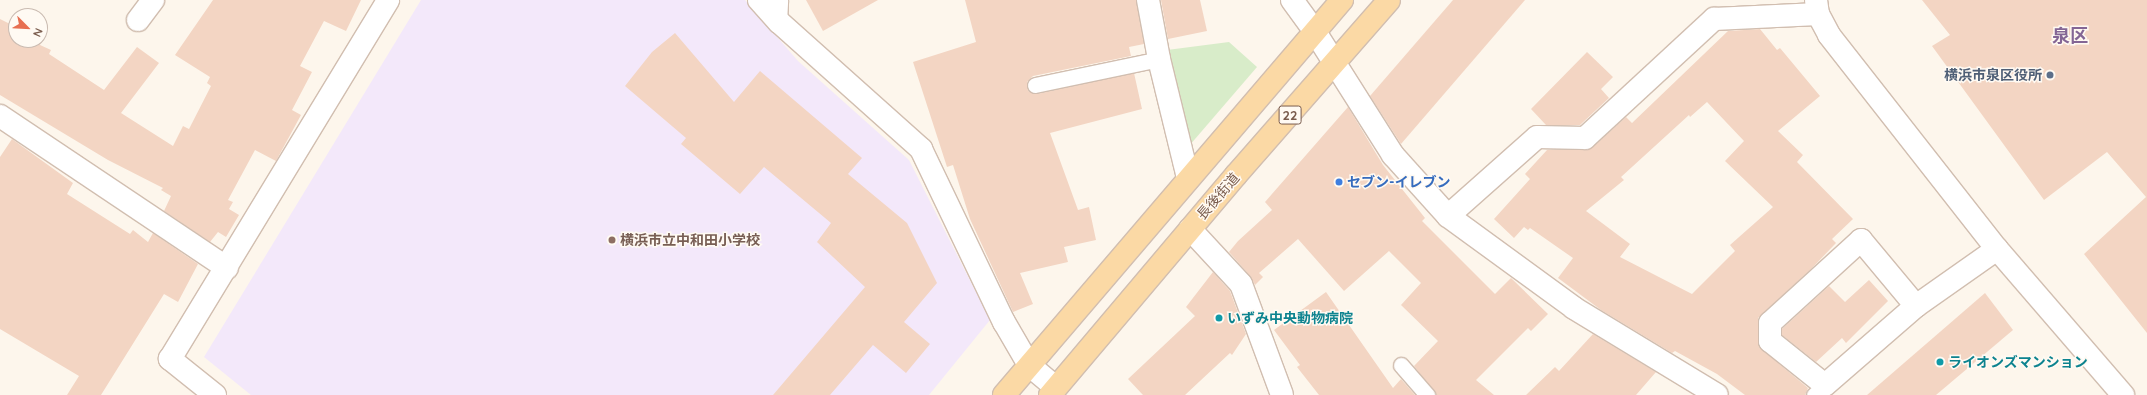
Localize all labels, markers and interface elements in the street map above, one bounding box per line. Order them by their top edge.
north arrow [8,8,48,48]
district label: 泉区 [2052,25,2088,47]
text: N [30,26,46,39]
place label: 横浜市泉区役所 [1944,67,2042,83]
marker: 横浜市泉区役所 [2045,70,2055,80]
road number: 22 [1278,104,1302,126]
street label: 長後街道 [1193,169,1243,223]
place label: セブン-イレブン [1347,174,1451,190]
marker: セブン-イレブン [1334,177,1344,187]
place label: 横浜市立中和田小学校 [620,232,760,248]
marker: 横浜市立中和田小学校 [607,235,617,245]
place label: いずみ中央動物病院 [1227,310,1353,326]
marker: いずみ中央動物病院 [1214,313,1224,323]
place label: ライオンズマンション [1948,354,2088,370]
marker: ライオンズマンション [1935,357,1945,367]

